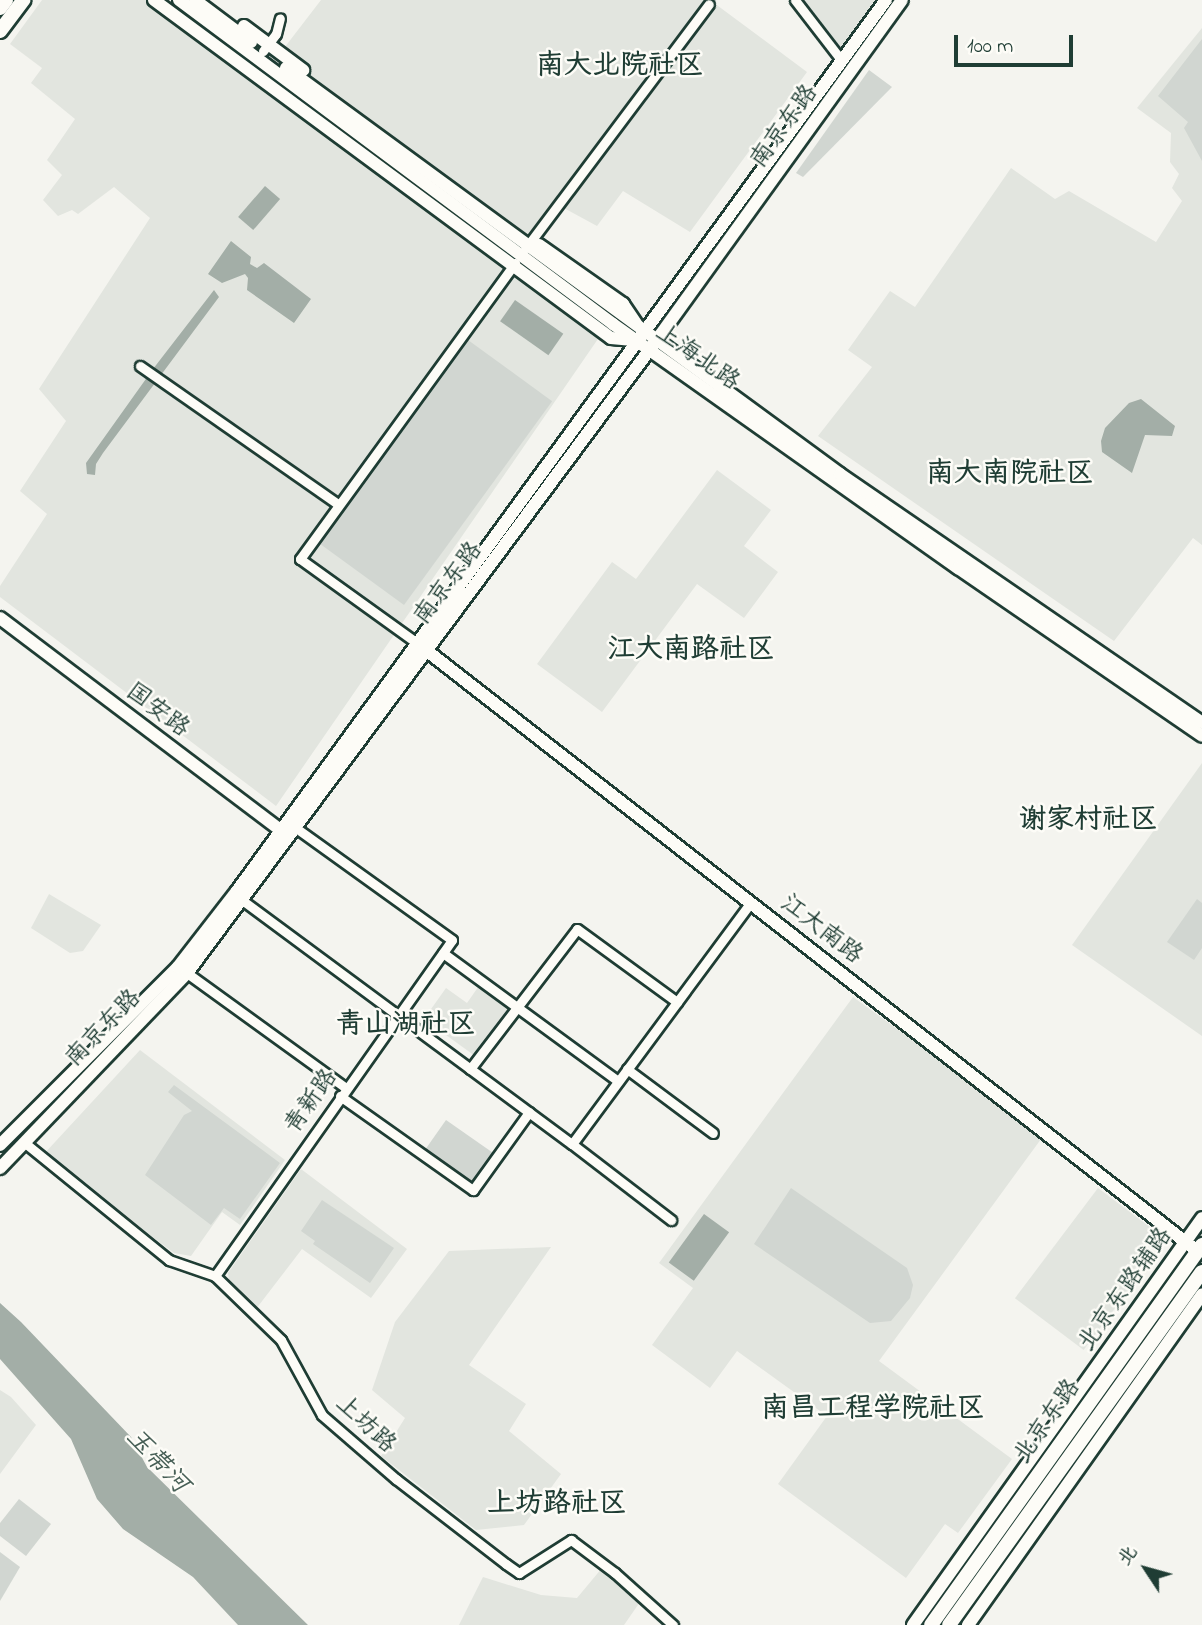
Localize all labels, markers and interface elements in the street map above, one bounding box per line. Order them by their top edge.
scale bar [957,21,1076,65]
text: 100 m [967,32,1013,62]
district label: 南大北院社区 [536,50,704,84]
street label: 南京东路 [745,80,825,174]
street label: 上海北路 [649,319,745,397]
district label: 南大南院社区 [926,458,1094,492]
street label: 南京东路 [409,537,489,631]
district label: 江大南路社区 [607,634,775,668]
street label: 国安路 [120,678,194,744]
district label: 谢家村社区 [1018,804,1158,838]
street label: 江大南路 [774,889,868,971]
street label: 南京东路 [60,984,148,1074]
district label: 青山湖社区 [336,1009,476,1043]
street label: 青新路 [280,1064,344,1140]
street label: 北京东路辅路 [1073,1223,1179,1357]
street label: 北京东路 [1009,1374,1087,1470]
street label: 上坊路 [329,1390,401,1460]
district label: 南昌工程学院社区 [761,1393,985,1427]
water label: 玉带河 [118,1423,194,1501]
district label: 上坊路社区 [487,1488,627,1522]
north arrow [1111,1534,1181,1604]
text: 北 [1112,1541,1145,1572]

